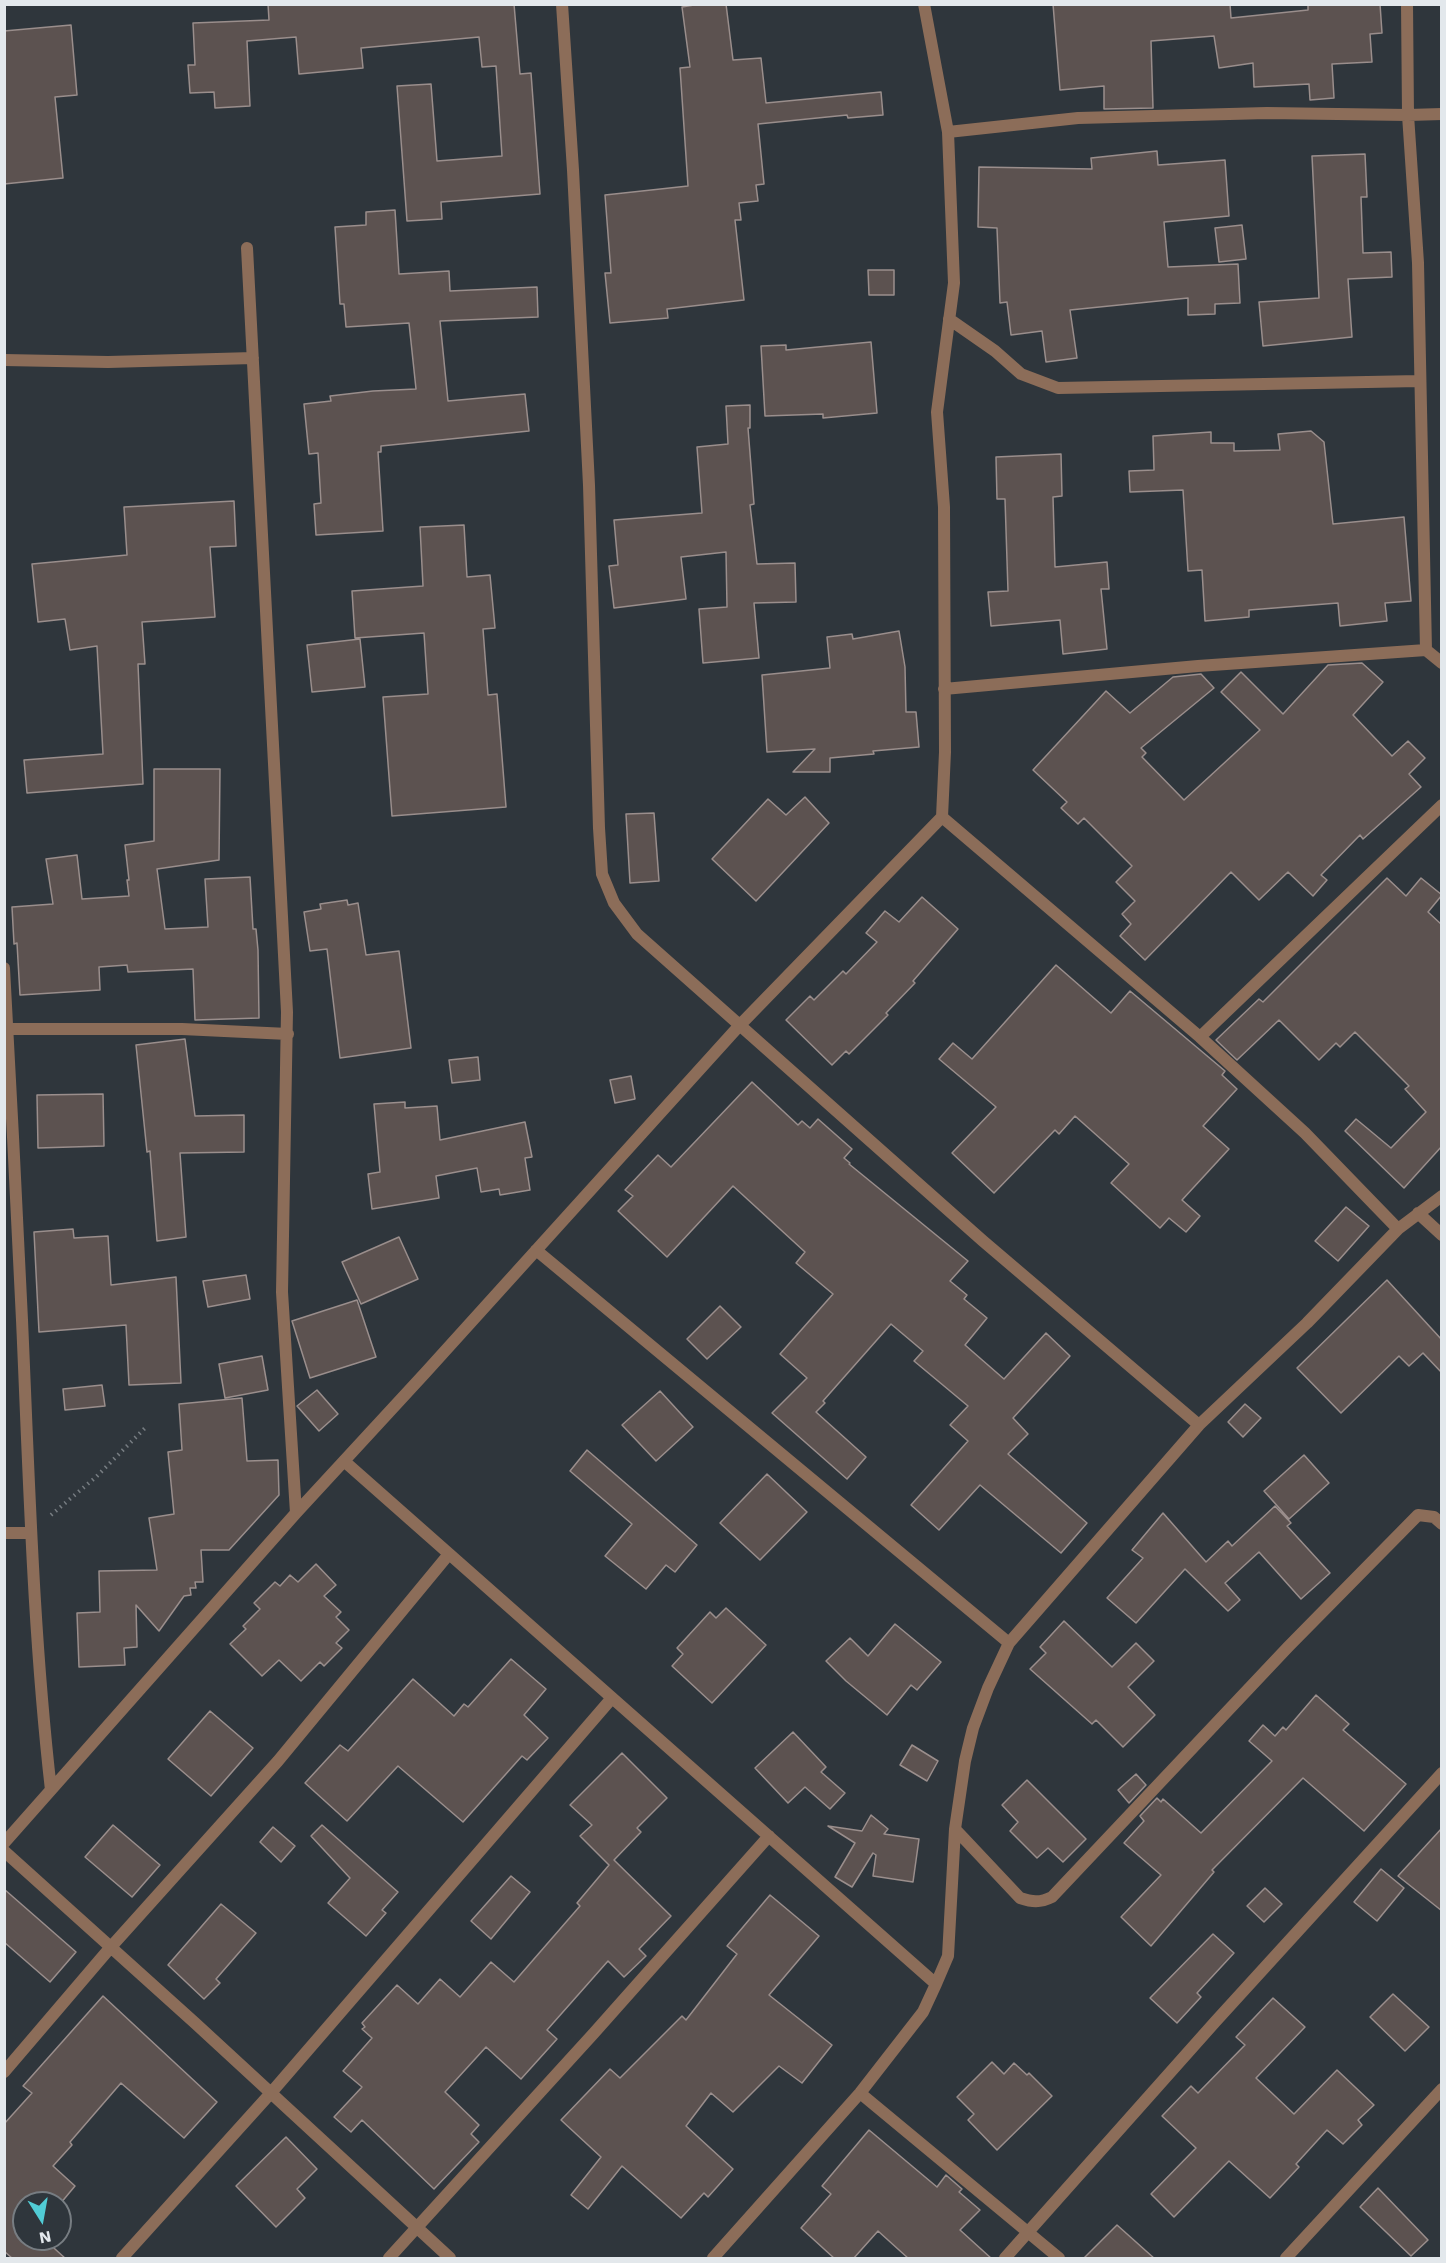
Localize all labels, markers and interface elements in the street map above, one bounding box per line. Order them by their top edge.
north arrow [12,2191,72,2251]
text: N [38,2227,53,2248]

